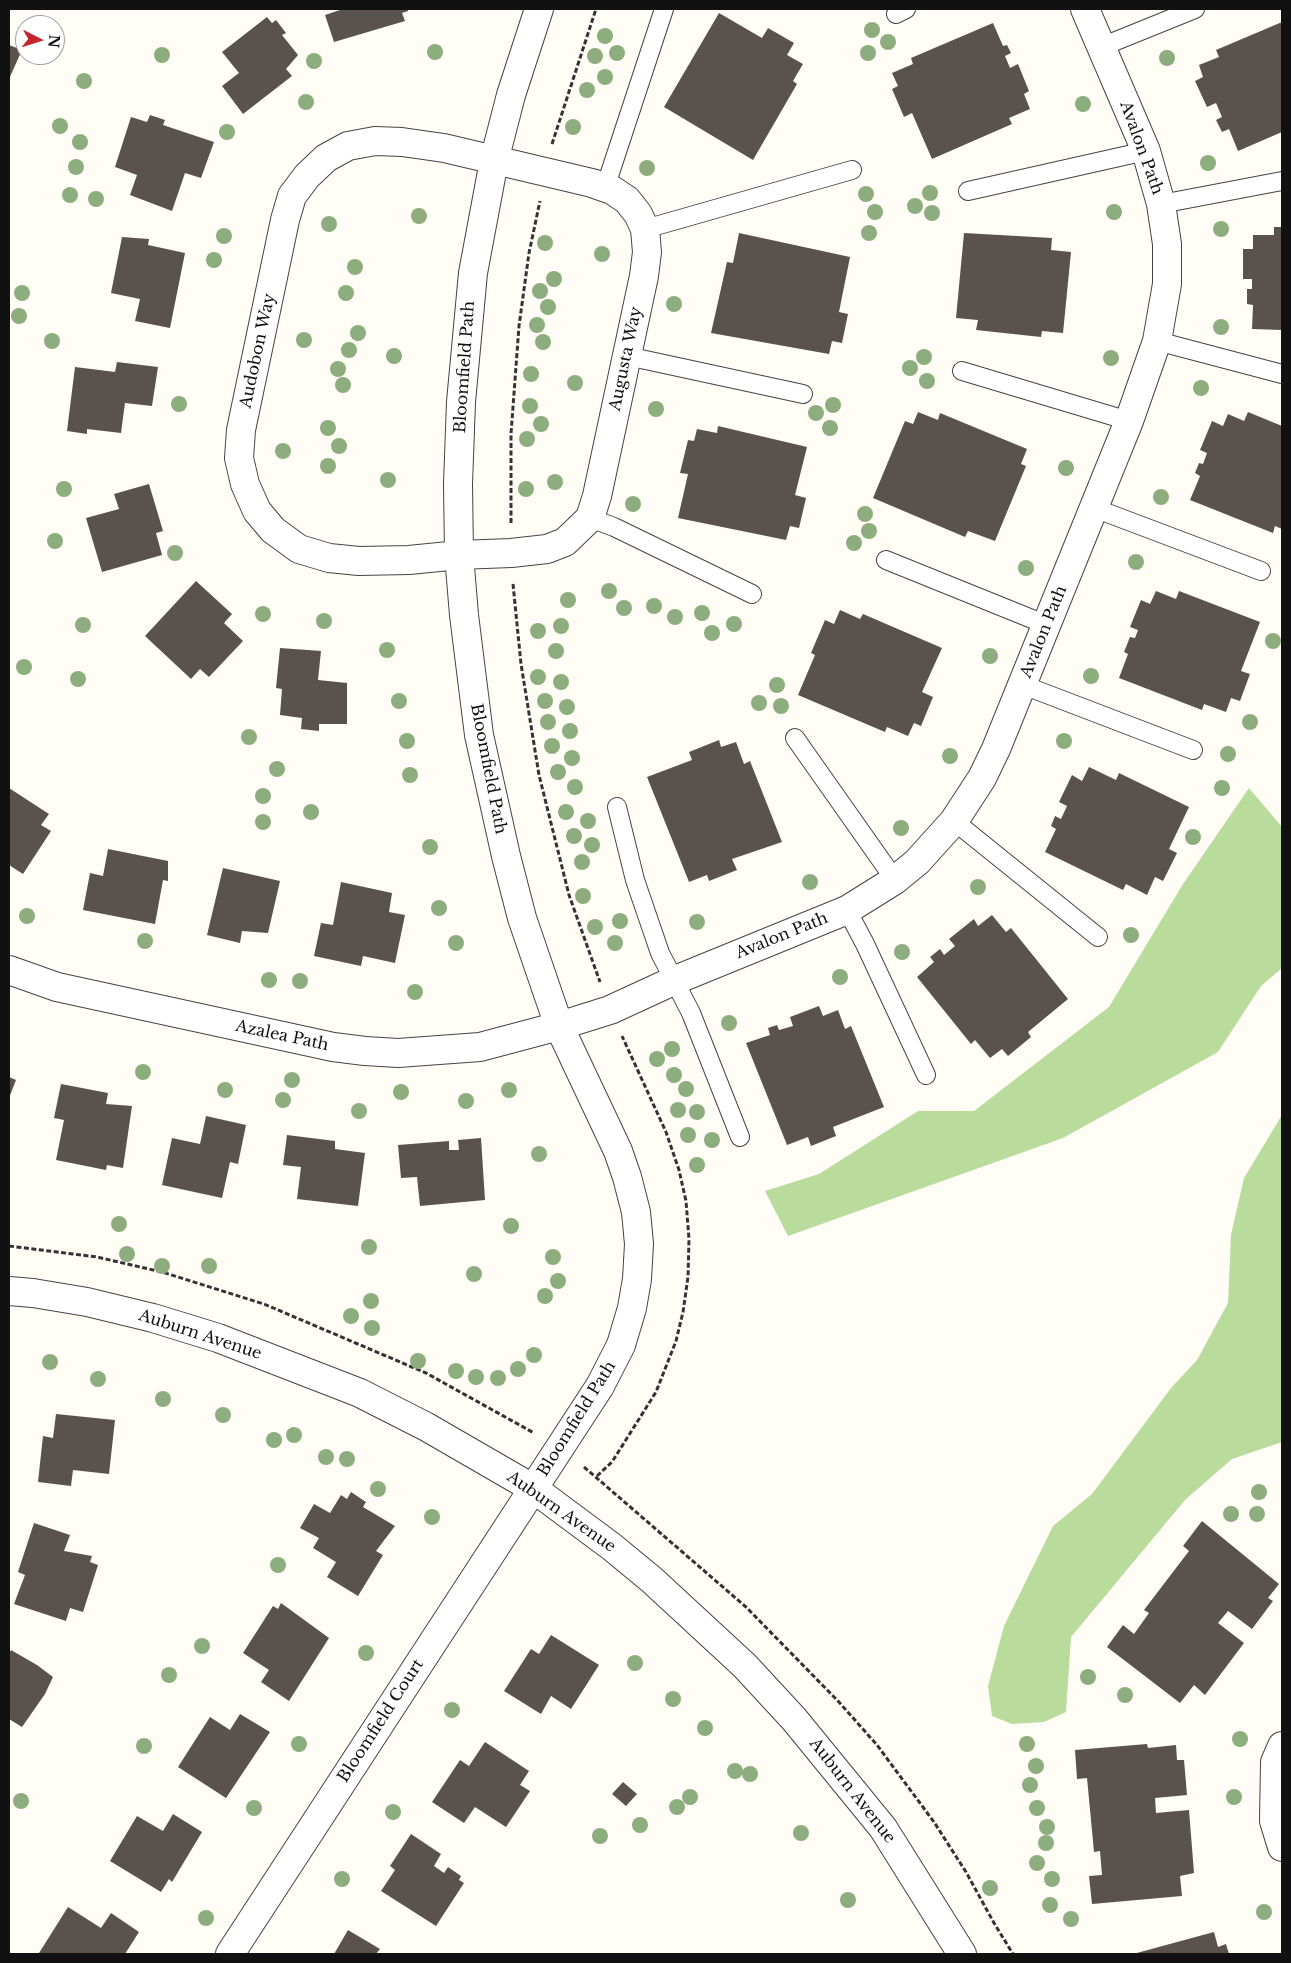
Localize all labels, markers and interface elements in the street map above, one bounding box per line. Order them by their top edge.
north arrow [15,15,65,65]
text: N [44,34,63,49]
street label: Avalon Path [1115,99,1167,197]
street label: Audobon Way [236,292,280,410]
street label: Bloomfield Path [451,300,479,434]
street label: Augusta Way [606,305,646,413]
street label: Avalon Path [1017,583,1071,681]
street label: Bloomfield Path [466,702,510,836]
street label: Avalon Path [733,909,831,963]
street label: Azalea Path [234,1017,330,1055]
street label: Auburn Avenue [136,1306,264,1364]
street label: Bloomfield Path [534,1358,620,1480]
street label: Auburn Avenue [503,1467,619,1557]
street label: Bloomfield Court [334,1656,428,1786]
street label: Auburn Avenue [805,1735,899,1847]

